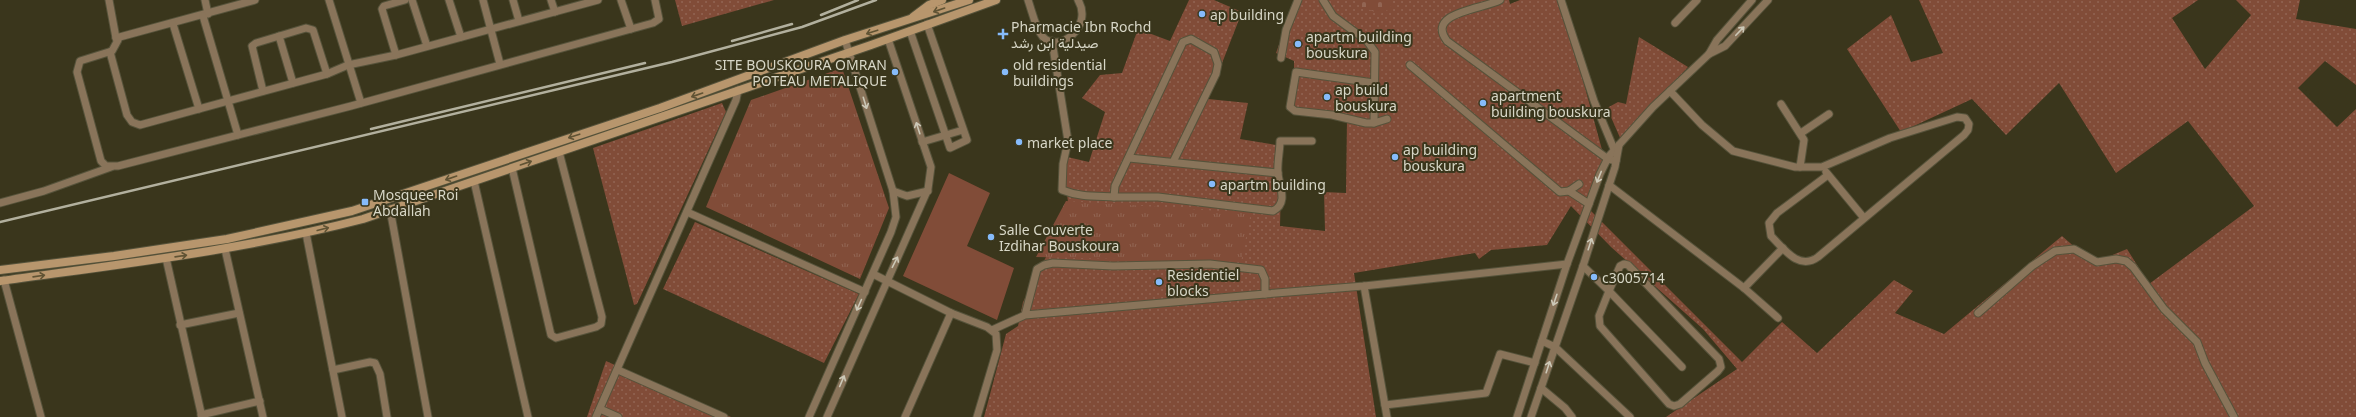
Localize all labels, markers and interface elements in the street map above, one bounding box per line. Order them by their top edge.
place label: ap building [1210,5,1284,24]
one-way arrow [933,7,946,14]
marker: ap building [1197,9,1207,19]
place label: Pharmacie Ibn Rochd صيدلية ابن رشد [1011,17,1151,52]
one-way arrow [1735,26,1744,37]
place label: apartm building bouskura [1306,27,1412,62]
one-way arrow [866,29,879,36]
marker: Pharmacie Ibn Rochd صيدلية ابن رشد [998,29,1008,39]
marker: apartm building bouskura [1293,39,1303,49]
place label: SITE BOUSKOURA OMRAN POTEAU METALIQUE [715,55,887,90]
place label: old residential buildings [1013,55,1106,90]
marker: SITE BOUSKOURA OMRAN POTEAU METALIQUE [890,67,900,77]
marker: old residential buildings [1000,67,1010,77]
place label: ap build bouskura [1335,80,1397,115]
place label: apartment building bouskura [1491,86,1611,121]
one-way arrow [692,91,704,99]
marker: ap build bouskura [1322,92,1332,102]
one-way arrow [862,96,869,109]
marker: apartment building bouskura [1478,98,1488,108]
one-way arrow [913,122,921,134]
one-way arrow [568,133,581,140]
place label: market place [1027,133,1113,152]
marker: market place [1014,137,1024,147]
place label: ap building bouskura [1403,140,1477,175]
marker: ap building bouskura [1390,152,1400,162]
one-way arrow [520,159,532,167]
one-way arrow [1595,171,1602,183]
one-way arrow [445,175,458,182]
place label: apartm building [1220,175,1326,194]
marker: apartm building [1207,179,1217,189]
place label: Mosquee Roi Abdallah [373,185,458,220]
marker: Mosquee Roi Abdallah [360,197,370,207]
place label: Salle Couverte Izdihar Bouskoura [999,220,1119,255]
one-way arrow [316,225,329,232]
marker: Salle Couverte Izdihar Bouskoura [986,232,996,242]
one-way arrow [1587,237,1594,250]
one-way arrow [174,252,187,260]
one-way arrow [892,257,899,269]
place label: Residentiel blocks [1167,265,1239,300]
place label: c3005714 [1602,268,1665,287]
one-way arrow [32,272,45,280]
marker: c3005714 [1589,272,1599,282]
marker: Residentiel blocks [1154,277,1164,287]
one-way arrow [1551,293,1558,306]
one-way arrow [855,298,862,310]
one-way arrow [1545,361,1553,373]
one-way arrow [839,376,847,388]

